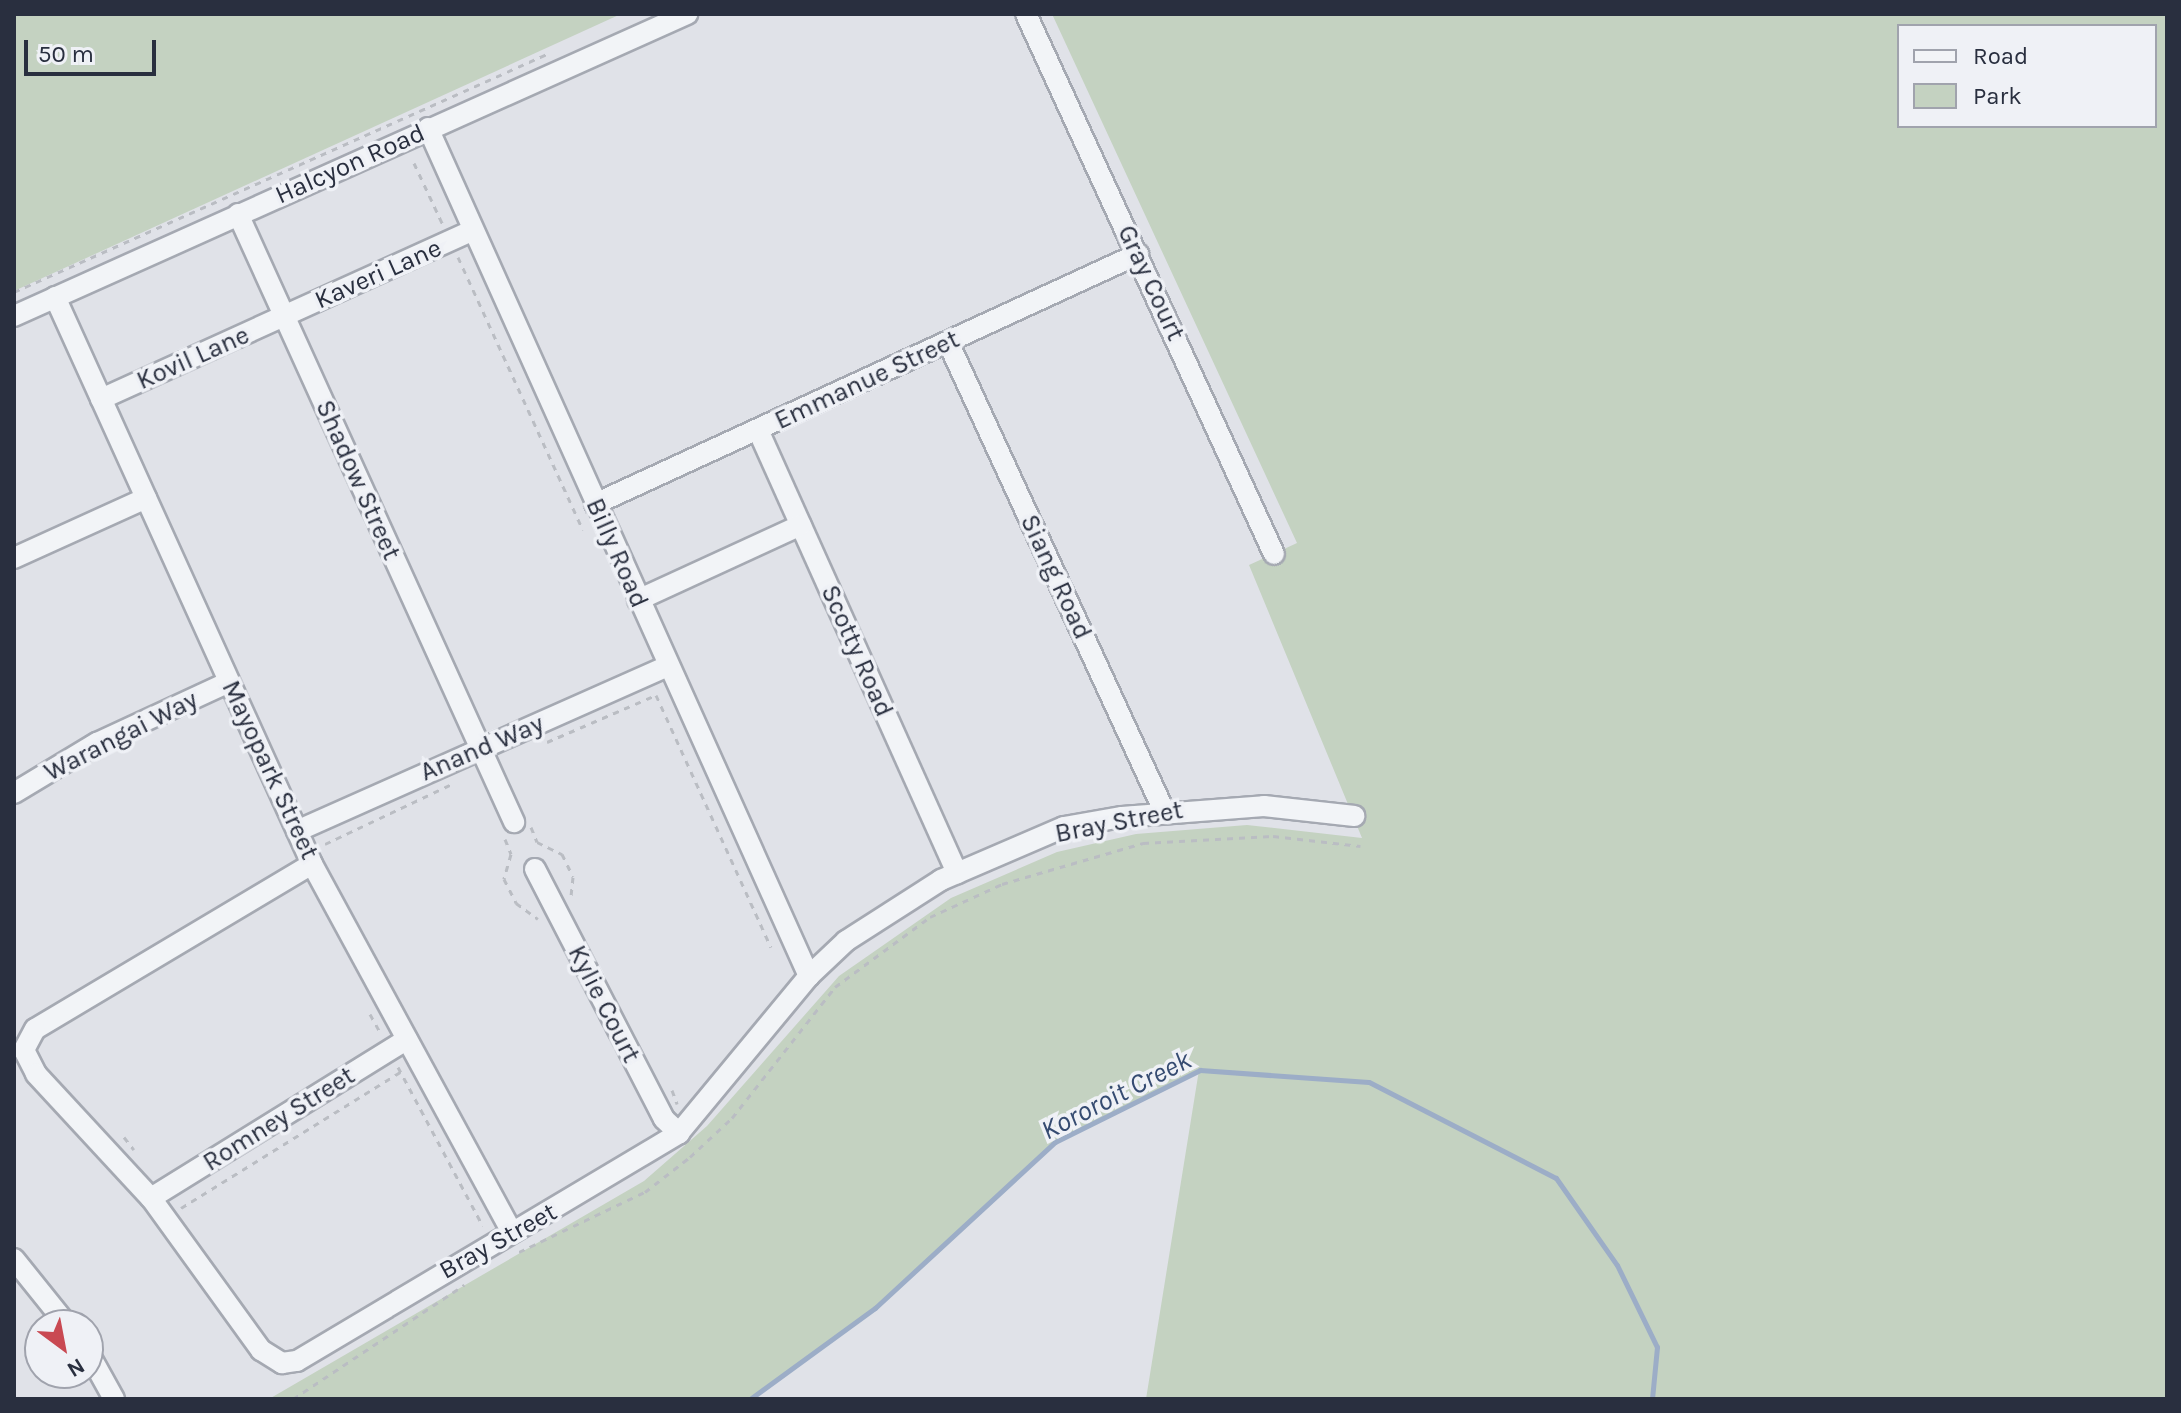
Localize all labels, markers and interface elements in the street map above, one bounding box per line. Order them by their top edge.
scale bar [28,24,160,74]
legend [1897,24,2157,128]
text: 50 m [38,40,94,68]
text: Road [1973,42,2028,70]
text: Park [1973,82,2022,110]
street label: Halcyon Road [270,117,430,211]
street label: Gray Court [1111,220,1191,346]
street label: Kaveri Lane [310,232,446,316]
street label: Kovil Lane [132,319,254,397]
street label: Emmanue Street [770,324,964,436]
street label: Shadow Street [309,395,407,565]
street label: Billy Road [579,493,655,613]
street label: Siang Road [1014,510,1098,644]
street label: Scotty Road [814,580,900,722]
street label: Mayopark Street [215,676,325,864]
street label: Warangai Way [39,684,203,788]
street label: Anand Way [416,708,548,788]
street label: Bray Street [1052,794,1186,850]
street label: Kylie Court [561,940,647,1068]
water label: Kororoit Creek [1035,1043,1197,1147]
street label: Romney Street [197,1060,361,1178]
street label: Bray Street [434,1196,562,1286]
north arrow [24,1309,104,1389]
text: N [62,1352,89,1383]

